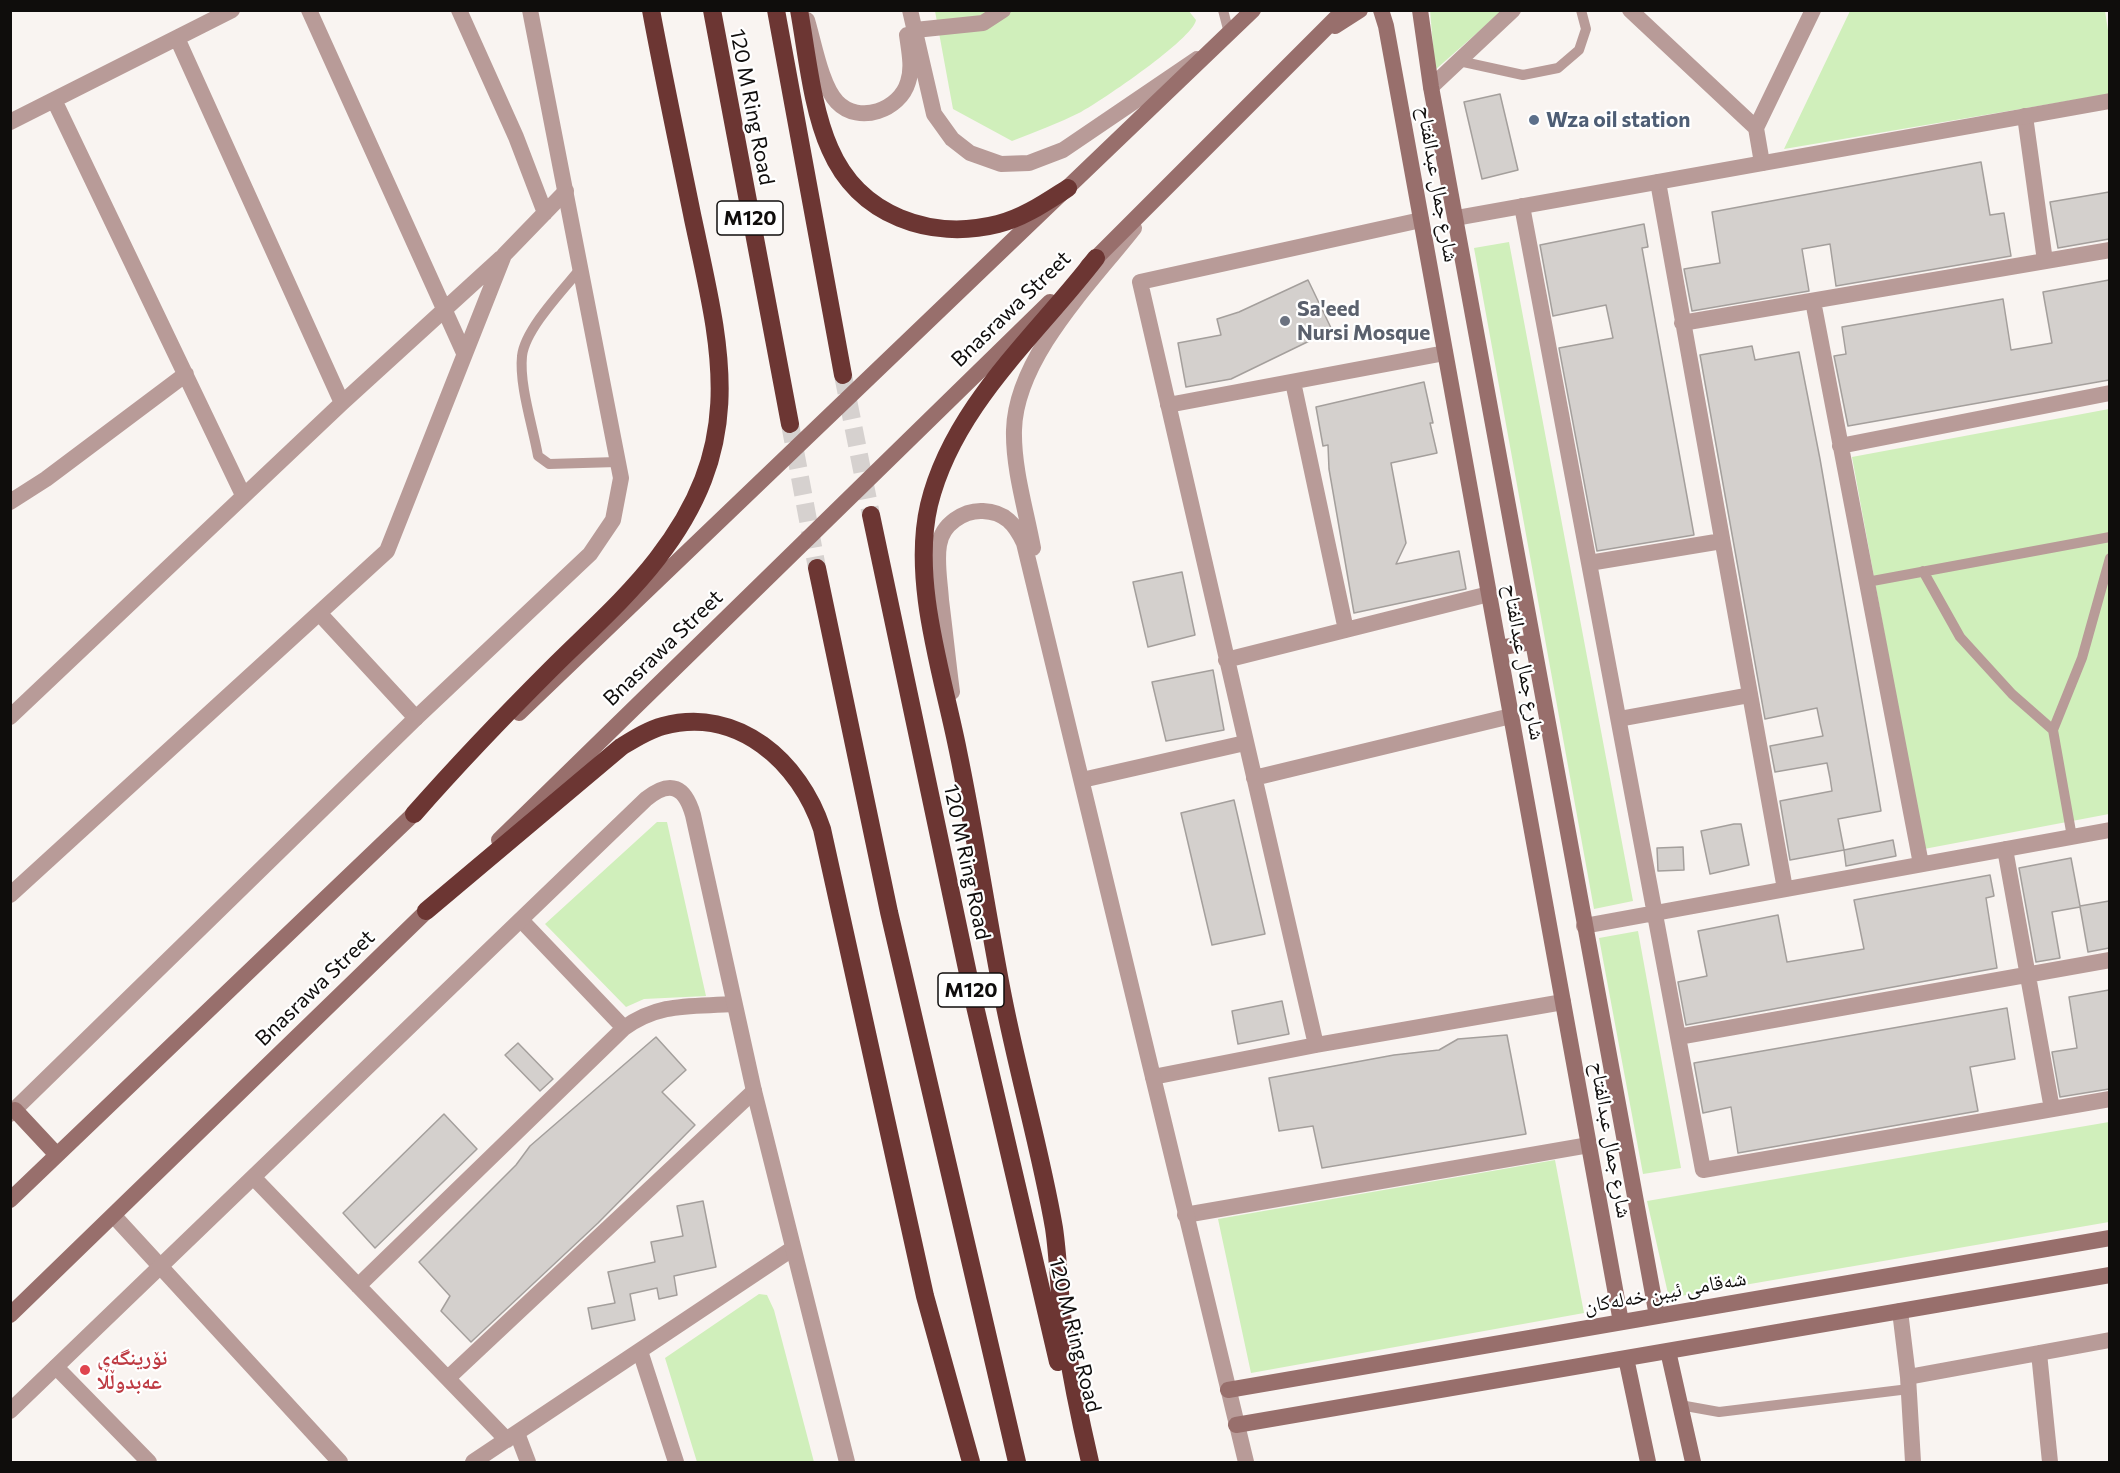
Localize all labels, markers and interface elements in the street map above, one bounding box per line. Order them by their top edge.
street label: 120 M Ring Road [725,27,779,187]
street label: شارع جمال عبدالفتاح [1412,104,1464,264]
place label: Wza oil station [1546,107,1690,133]
marker: Wza oil station [1527,113,1541,127]
road number: M120 [717,201,783,235]
street label: Bnasrawa Street [946,246,1076,372]
place label: Sa'eed Nursi Mosque [1297,296,1430,346]
marker: Sa'eed Nursi Mosque [1278,314,1292,328]
street label: شارع جمال عبدالفتاح [1498,582,1550,742]
street label: Bnasrawa Street [598,585,728,711]
street label: 120 M Ring Road [938,782,996,942]
street label: Bnasrawa Street [250,925,380,1051]
road number: M120 [938,973,1004,1007]
street label: شارع جمال عبدالفتاح [1585,1060,1637,1220]
street label: 120 M Ring Road [1044,1255,1106,1415]
street label: شەقامی ئیبن خەلەکان [1582,1265,1748,1319]
place label: نۆرینگەی عەبدوڵڵا [97,1345,167,1395]
marker: نۆرینگەی عەبدوڵڵا [78,1363,92,1377]

